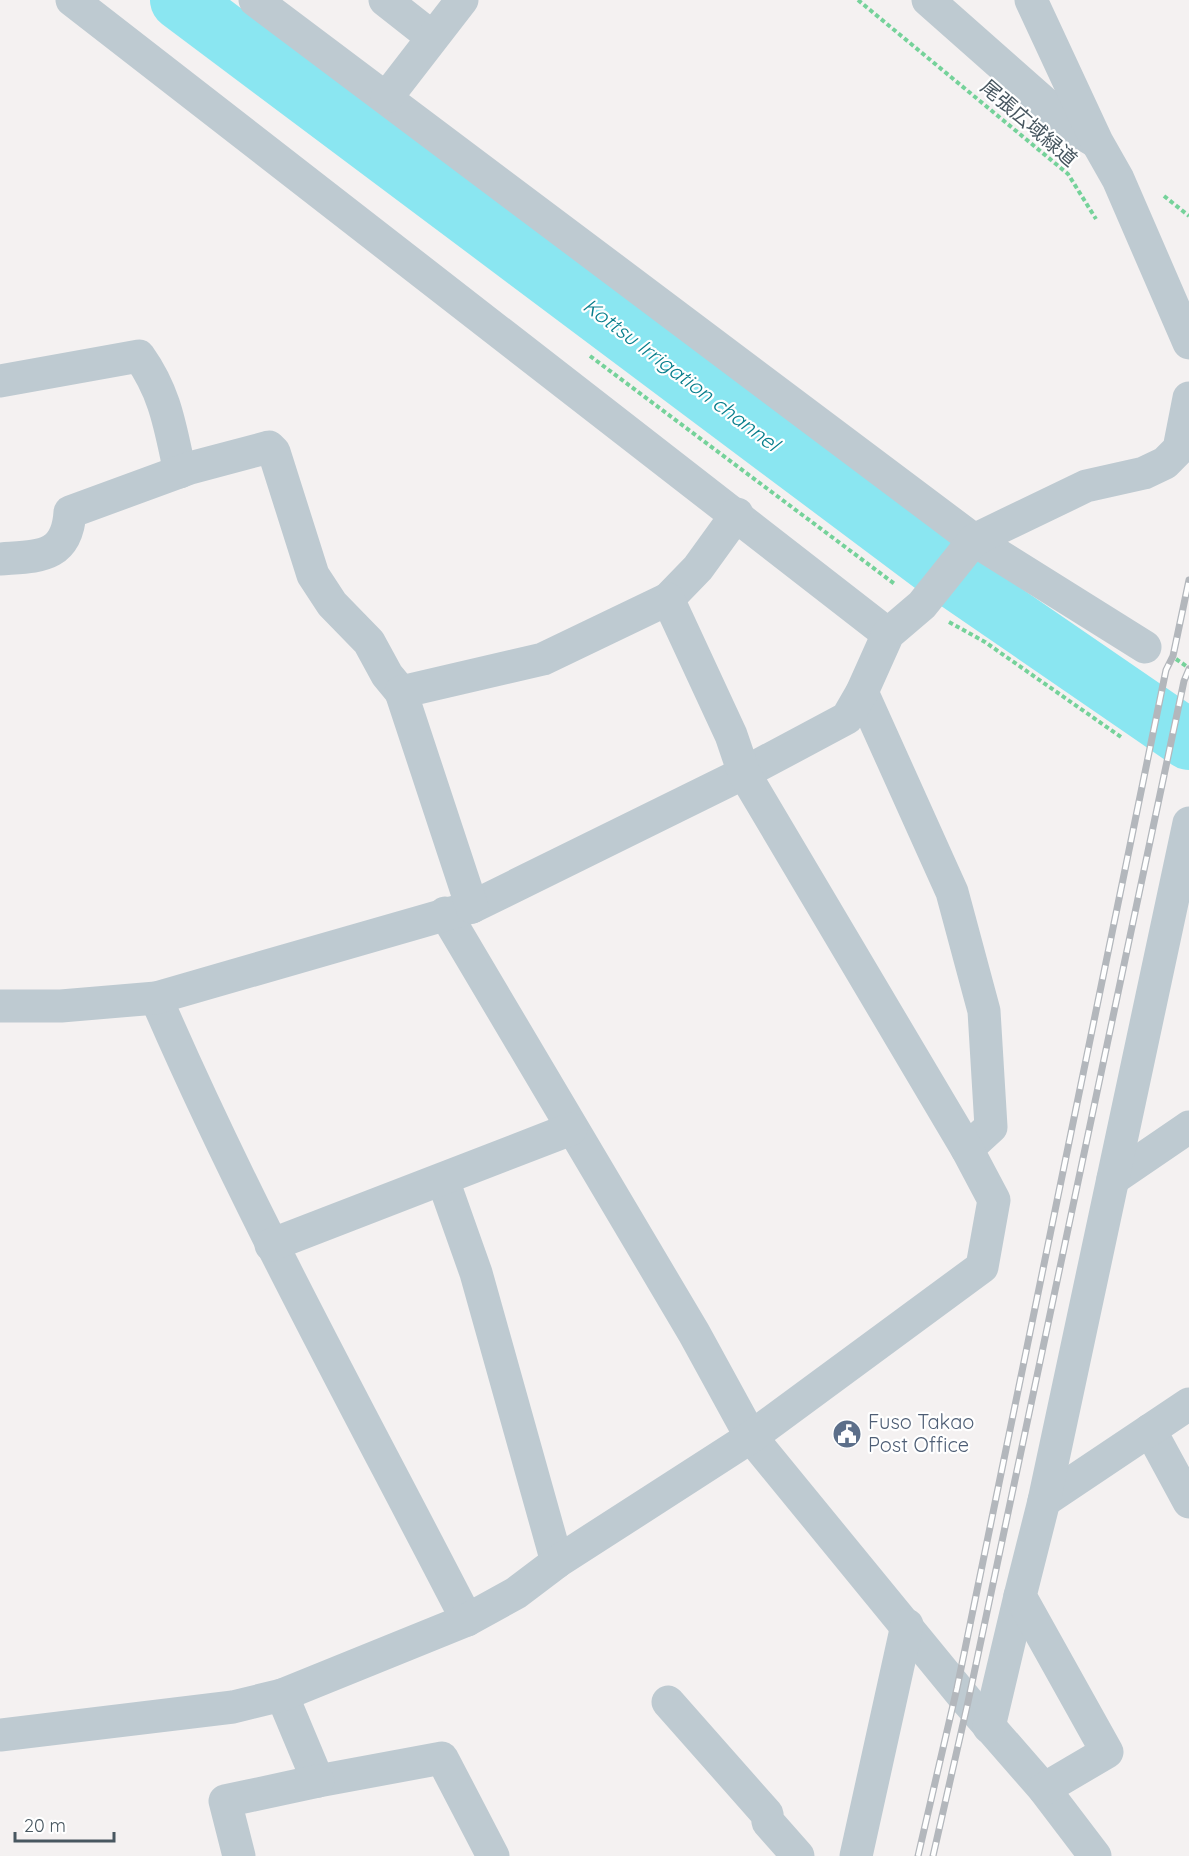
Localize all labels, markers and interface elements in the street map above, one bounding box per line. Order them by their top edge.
street label: 尾張広域緑道 [976,74,1083,171]
water label: Kottsu Irrigation channel [578,292,787,458]
place label: Fuso Takao Post Office [868,1409,974,1457]
public building icon: Fuso Takao Post Office [831,1418,863,1450]
scale bar [15,1805,114,1843]
text: 20 m [24,1814,66,1837]

